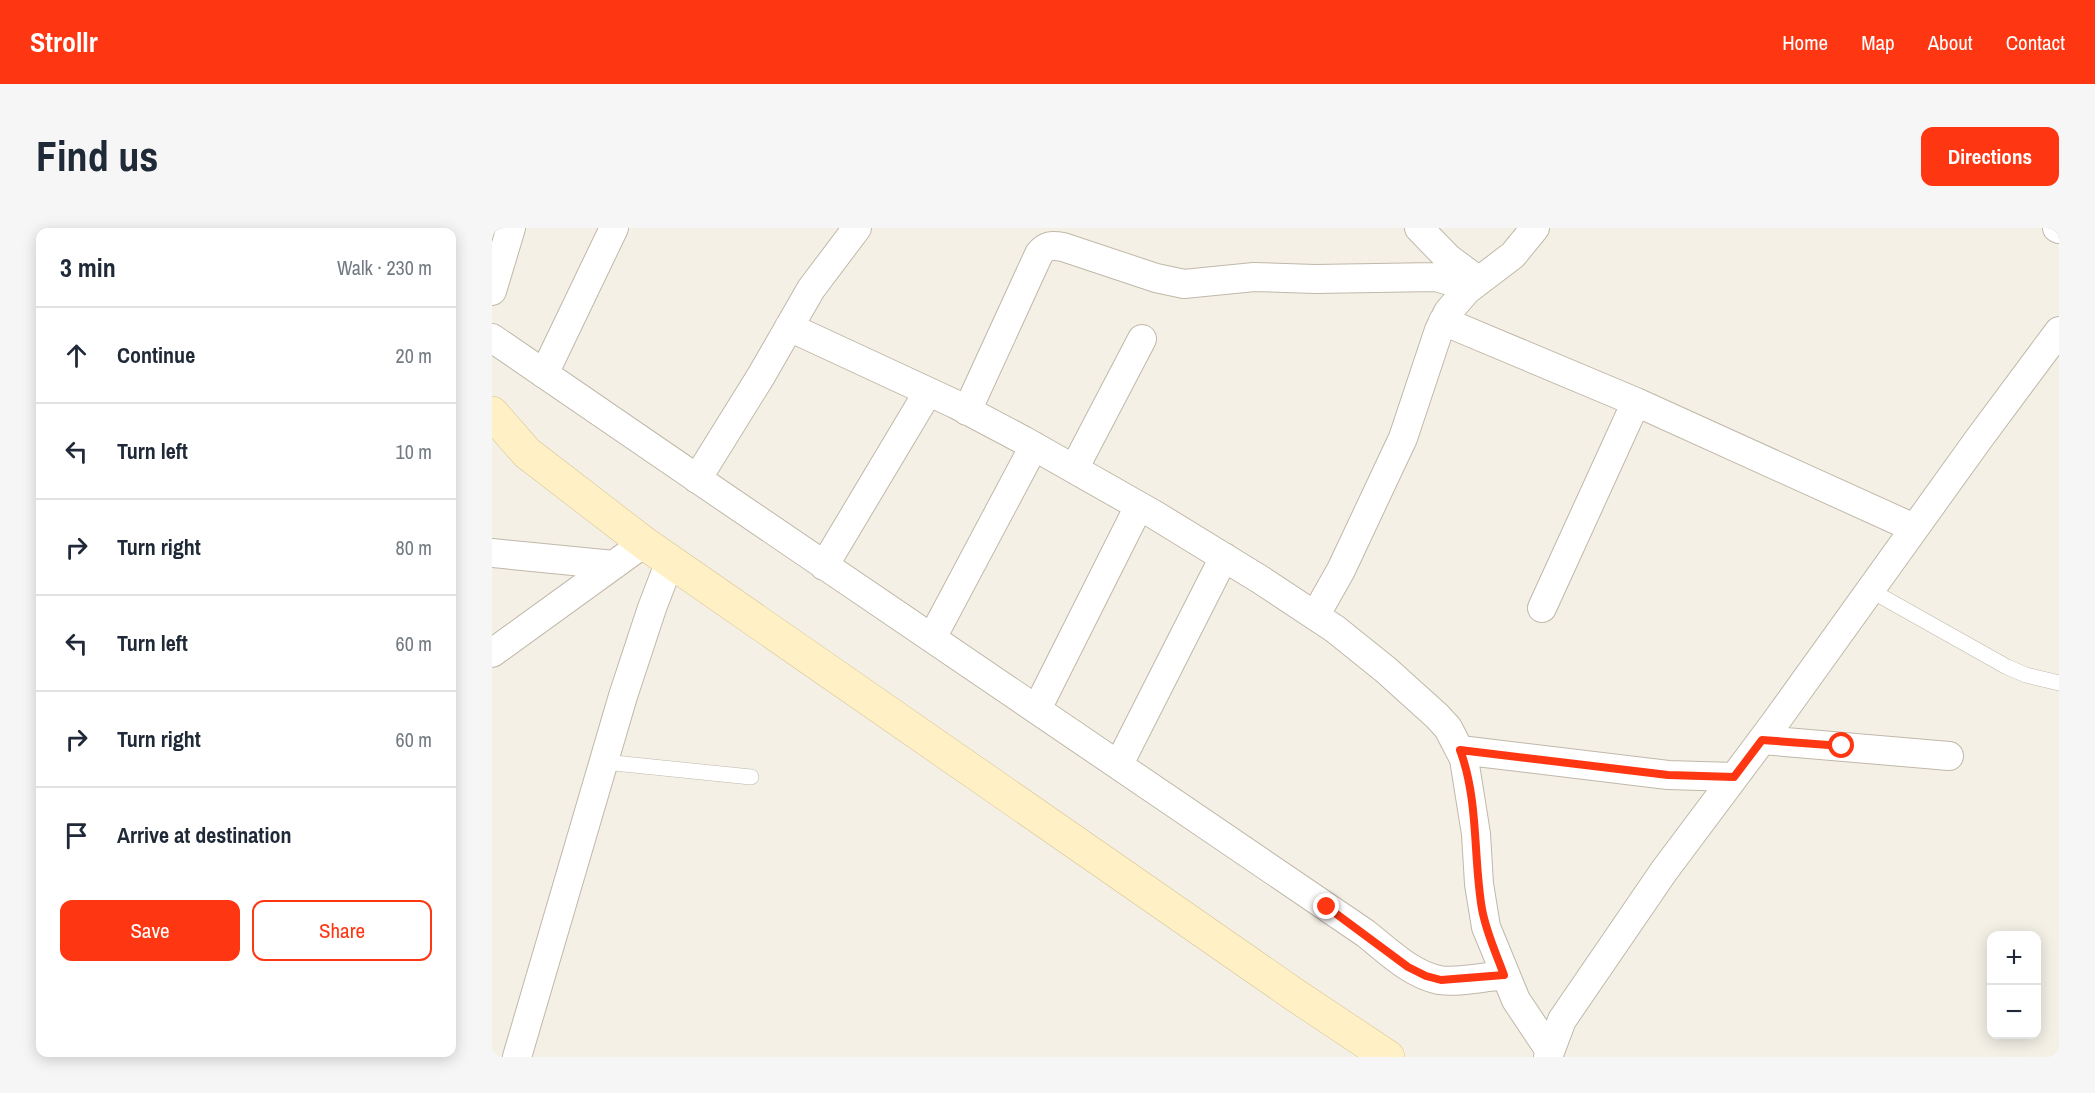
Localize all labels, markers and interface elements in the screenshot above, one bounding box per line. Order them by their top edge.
text: Strollr [30,23,98,61]
text: Home [1782,28,1828,57]
text: Map [1861,28,1895,57]
text: About [1928,28,1973,57]
text: Contact [2006,28,2065,57]
button: Directions [1921,127,2059,186]
text: Find us [36,128,158,184]
text: 3 min [60,250,116,285]
text: Walk · 230 m [337,254,432,281]
icon: ahead [60,339,93,372]
text: Continue [117,340,195,370]
text: 20 m [396,342,432,369]
icon: left [60,435,93,468]
text: Turn left [117,436,188,466]
text: 10 m [396,438,432,465]
icon: right [60,531,93,564]
text: Turn right [117,532,201,562]
text: 80 m [396,534,432,561]
icon: left [60,627,93,660]
text: Turn left [117,628,188,658]
text: 60 m [396,630,432,657]
icon: right [60,723,93,756]
text: Turn right [117,724,201,754]
text: 60 m [396,726,432,753]
route start [1828,732,1854,758]
icon: arrive [60,819,93,852]
text: Arrive at destination [117,820,291,850]
route end [1313,893,1339,919]
button: Save [60,900,240,961]
button: Share [252,900,432,961]
map controls [1987,931,2041,1039]
button: + [1987,931,2041,985]
button: − [1987,985,2041,1039]

